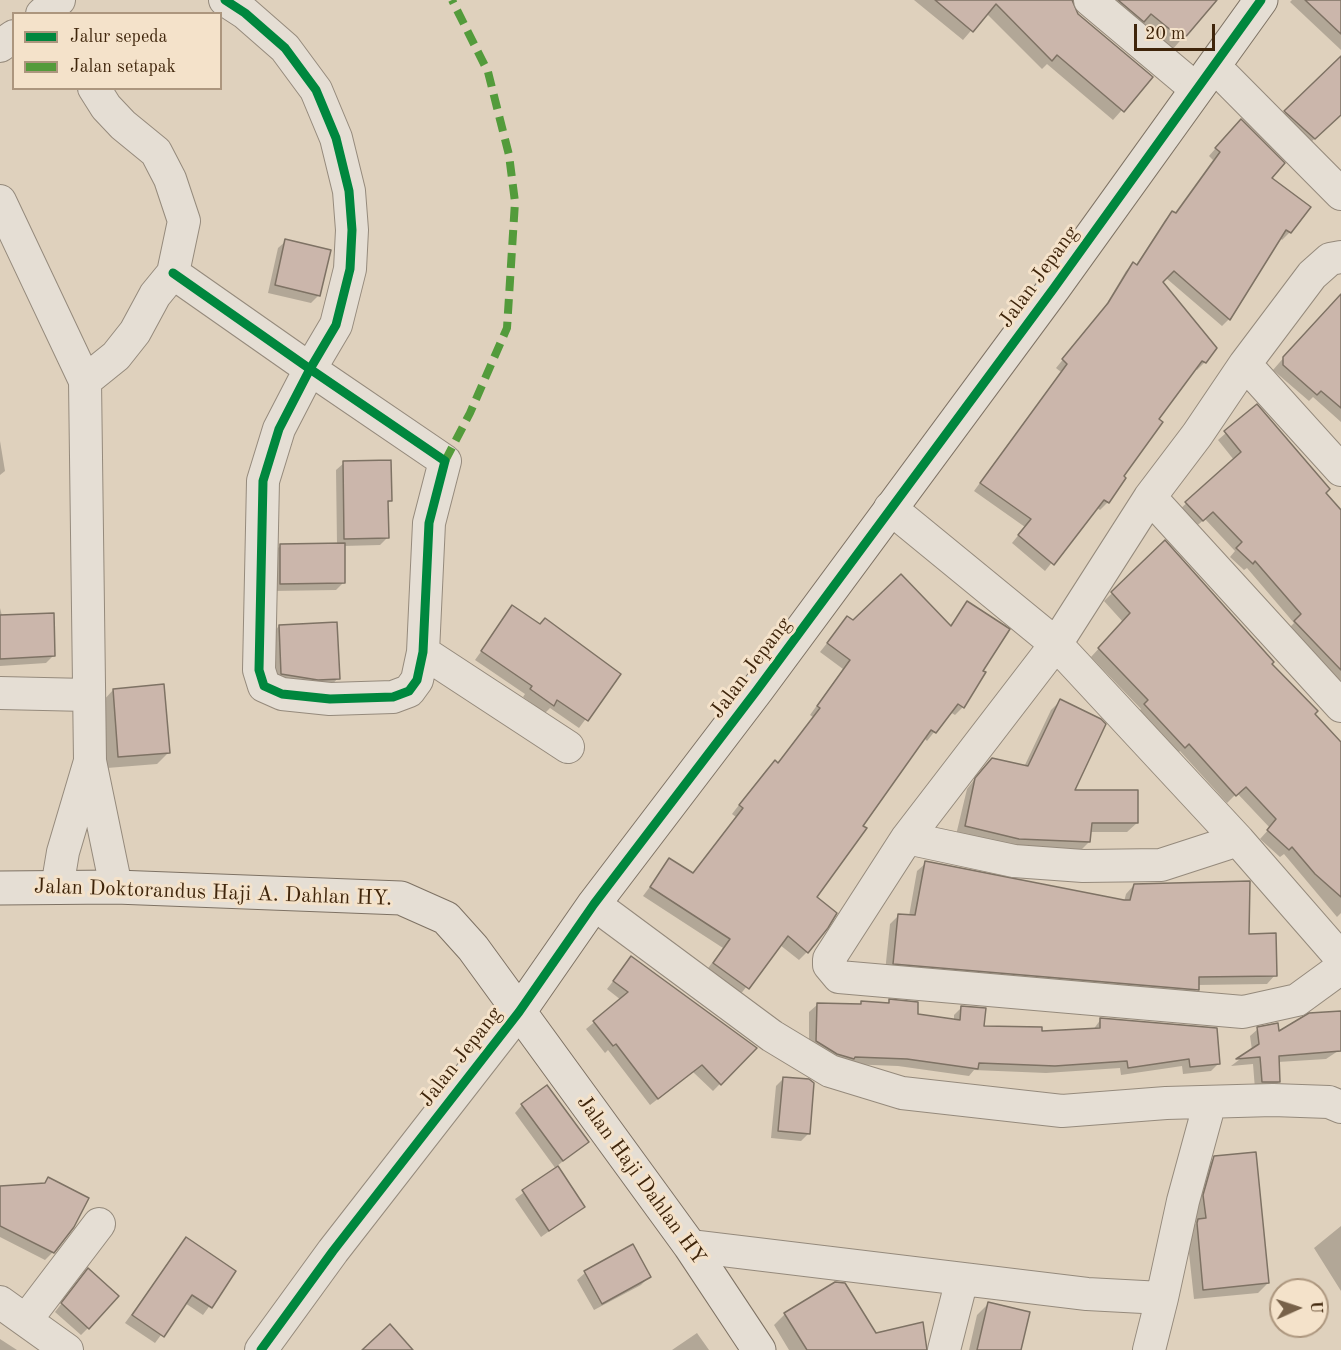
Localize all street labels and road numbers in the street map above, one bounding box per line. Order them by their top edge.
street label: Jalan Jepang [994,221,1084,333]
street label: Jalan Jepang [705,613,797,723]
street label: Jalan Doktorandus Haji A. Dahlan HY. [34,874,392,912]
street label: Jalan Jepang [414,1002,508,1112]
street label: Jalan Haji Dahlan HY [571,1090,711,1270]

